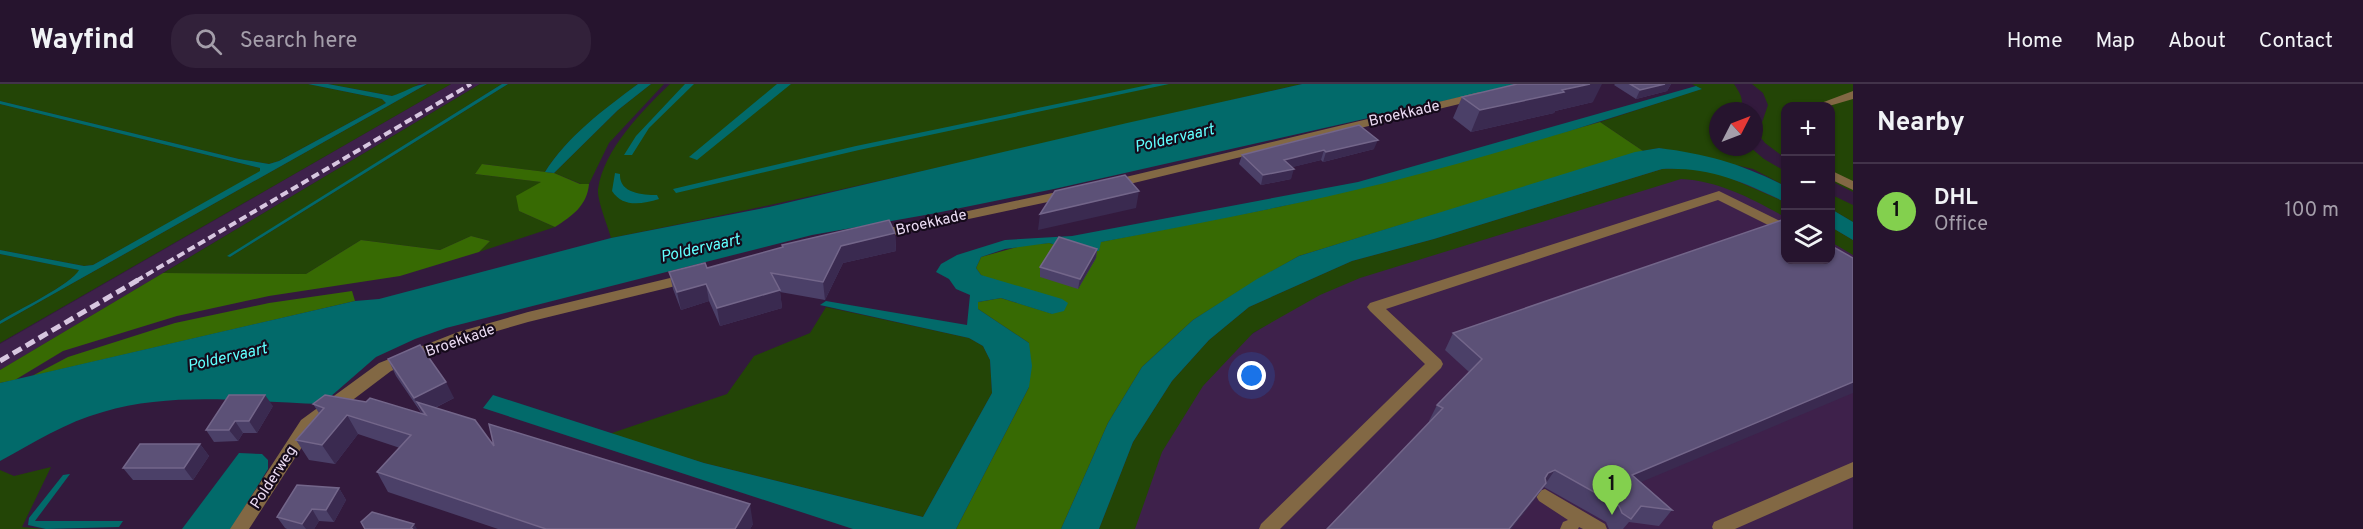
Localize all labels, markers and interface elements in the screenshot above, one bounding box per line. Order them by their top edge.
search box [171,14,591,68]
text: Wayfind [30,23,135,59]
icon: search [192,25,225,58]
text: Search here [240,28,357,55]
text: Home [2007,28,2063,55]
text: Map [2096,28,2135,55]
text: About [2168,28,2226,55]
text: Contact [2259,28,2333,55]
street label: Broekkade [1367,97,1442,132]
north arrow [1709,102,1763,156]
map controls [1781,102,1835,264]
button: + [1781,102,1835,156]
text: Nearby [1877,107,1965,140]
water label: Poldervaart [1133,120,1218,158]
button: − [1781,156,1835,210]
text: DHL [1934,185,1978,212]
text: 1 [1893,198,1901,224]
text: 100 m [2284,198,2339,224]
street label: Broekkade [894,206,969,241]
button: layers [1781,210,1835,264]
text: Office [1934,212,1988,238]
water label: Poldervaart [659,230,744,268]
street label: Broekkade [423,321,498,362]
water label: Poldervaart [186,339,271,377]
your location [1237,361,1266,390]
street label: Polderweg [247,443,302,513]
pin: 1 [1592,466,1632,515]

